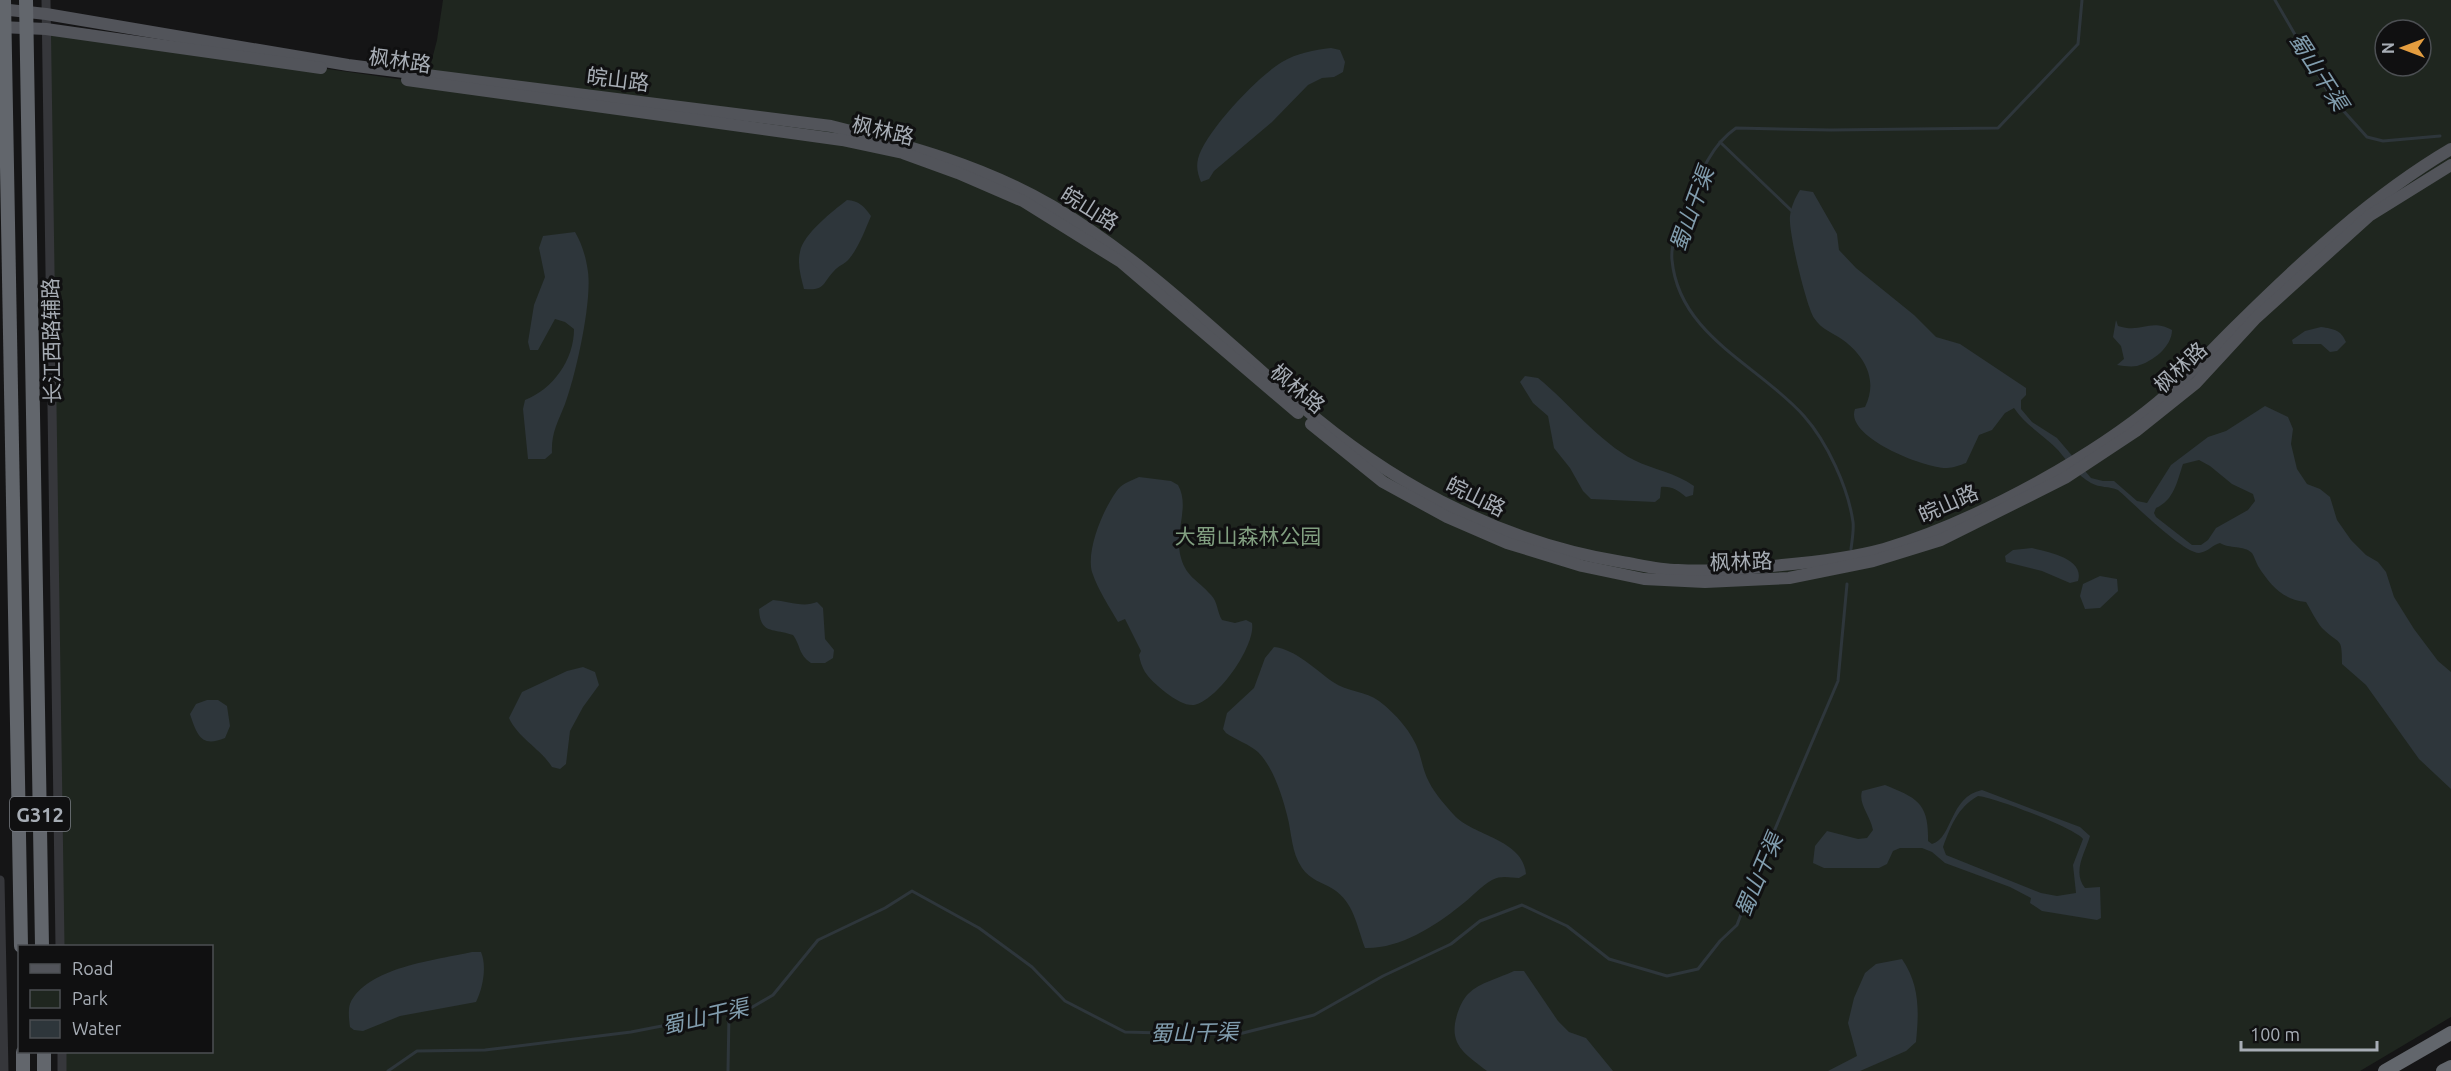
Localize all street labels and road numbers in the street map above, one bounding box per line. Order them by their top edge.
street label: 枫林路 [367,44,433,76]
street label: 皖山路 [585,63,651,95]
street label: 枫林路 [850,111,916,149]
street label: 皖山路 [1057,181,1123,235]
street label: 长江西路辅路 [38,278,64,404]
street label: 枫林路 [2149,337,2211,397]
street label: 枫林路 [1266,359,1330,417]
street label: 皖山路 [1442,471,1510,521]
street label: 皖山路 [1914,479,1982,527]
street label: 枫林路 [1709,548,1773,574]
road number: G312 [10,797,70,831]

